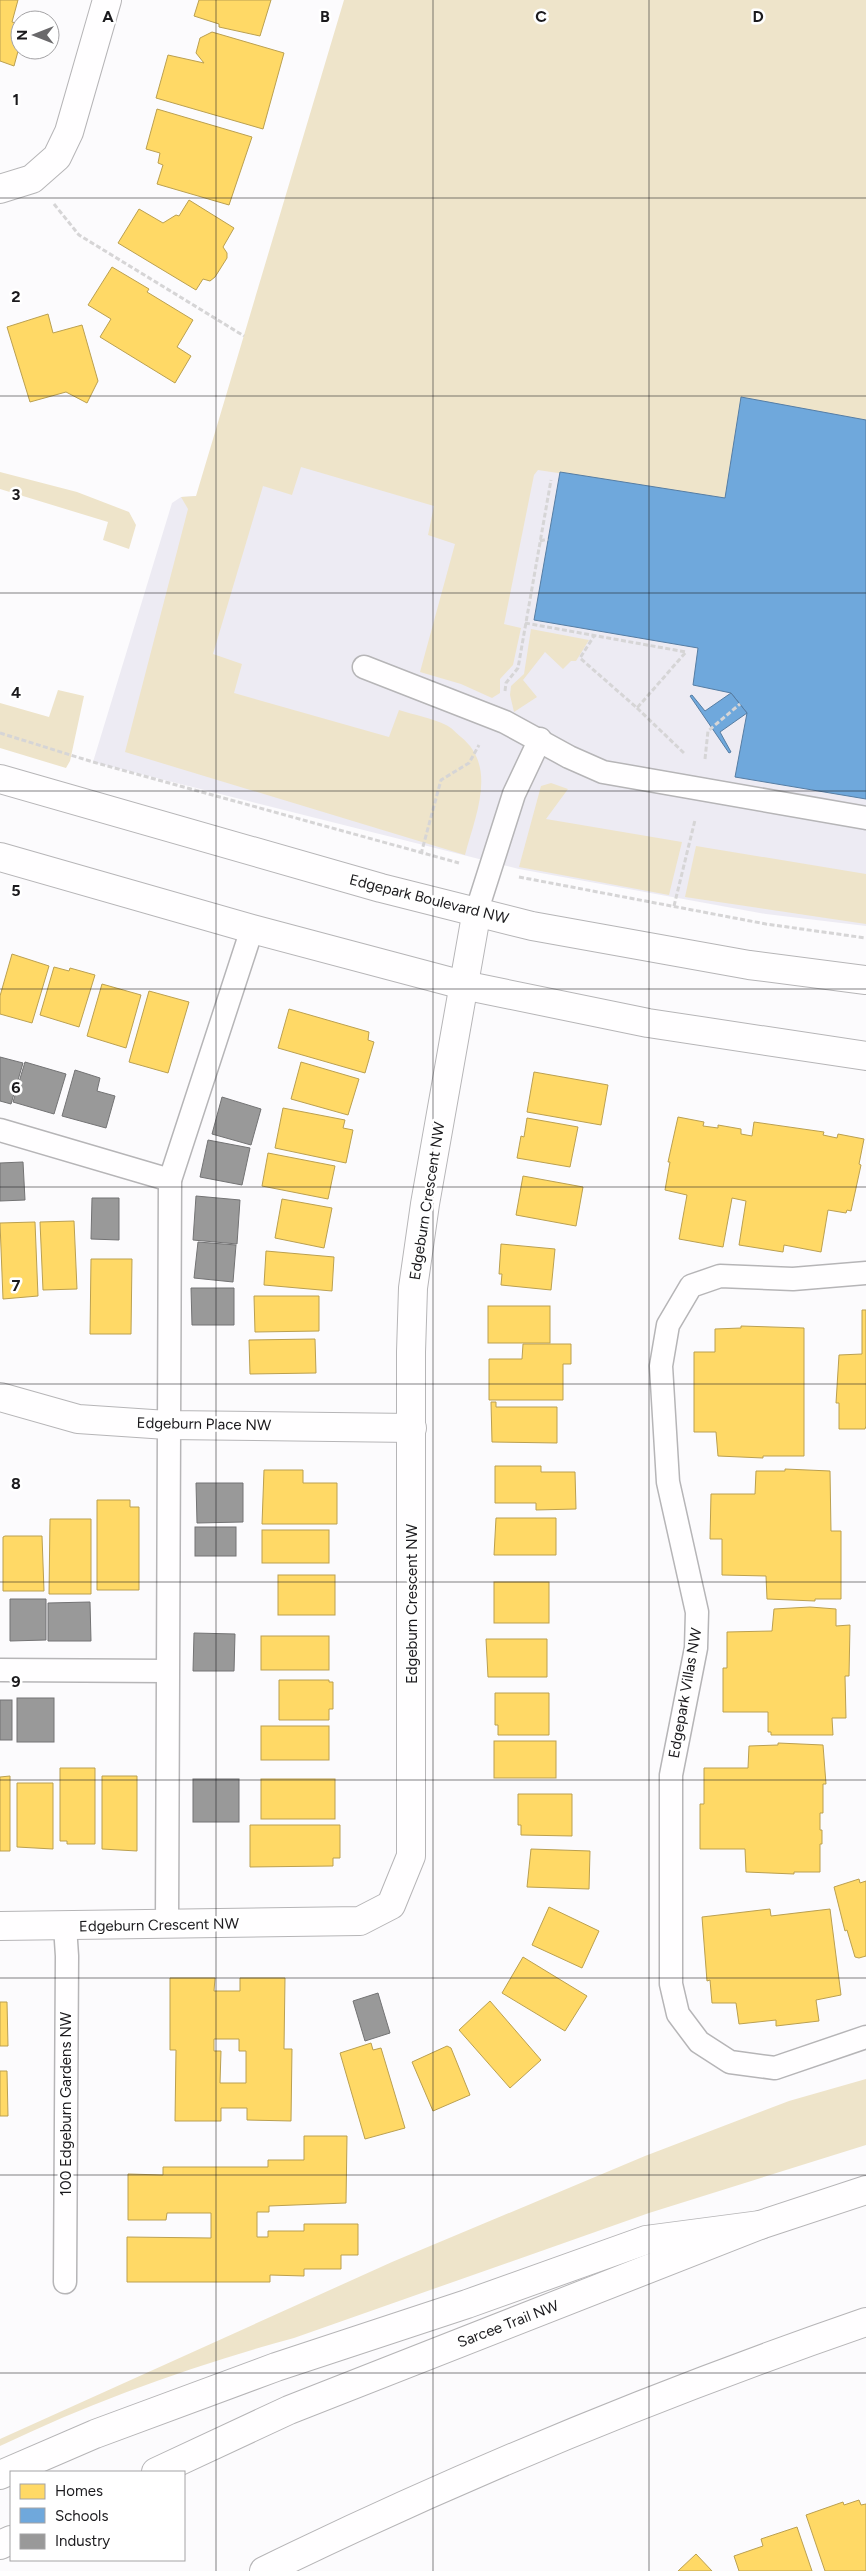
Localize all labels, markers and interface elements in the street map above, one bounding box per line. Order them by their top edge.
text: A [102,7,114,26]
text: B [320,7,330,26]
text: C [535,7,547,26]
text: D [752,7,764,26]
north arrow [10,10,60,60]
text: N [14,30,31,40]
text: 1 [13,90,19,109]
text: 2 [11,287,21,306]
text: 3 [12,485,21,504]
text: 4 [11,683,21,702]
street label: Edgepark Boulevard NW [347,870,511,928]
text: 5 [11,881,21,900]
text: 6 [11,1078,21,1097]
street label: Edgeburn Crescent NW [406,1120,449,1281]
text: 7 [12,1276,21,1295]
street label: Edgeburn Place NW [137,1414,272,1434]
text: 8 [11,1474,21,1493]
street label: Edgeburn Crescent NW [403,1523,421,1684]
street label: Edgepark Villas NW [665,1626,705,1760]
text: 9 [11,1672,21,1691]
street label: Edgeburn Crescent NW [79,1915,240,1935]
street label: 100 Edgeburn Gardens NW [57,2011,75,2196]
street label: Sarcee Trail NW [455,2296,562,2352]
legend [10,2471,185,2561]
text: Homes [55,2482,103,2500]
text: Schools [55,2507,108,2525]
text: Industry [55,2532,110,2550]

